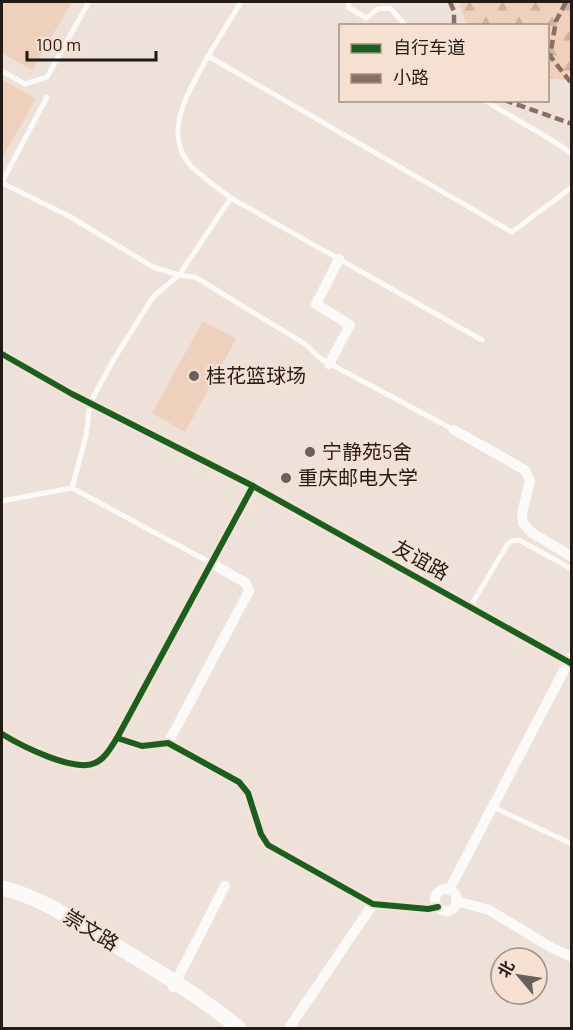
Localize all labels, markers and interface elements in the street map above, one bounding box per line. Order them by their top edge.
scale bar [27,24,156,62]
legend [339,24,549,102]
text: 100 m [36,33,81,55]
text: 自行车道 [393,36,465,58]
text: 小路 [393,66,429,88]
place label: 桂花篮球场 [206,363,306,387]
marker: 桂花篮球场 [187,369,201,383]
place label: 宁静苑5舍 [322,439,412,463]
marker: 宁静苑5舍 [303,445,317,459]
place label: 重庆邮电大学 [298,465,418,489]
marker: 重庆邮电大学 [279,471,293,485]
street label: 友谊路 [389,534,454,584]
street label: 崇文路 [60,903,123,955]
north arrow [489,946,549,1006]
text: 北 [493,957,518,980]

